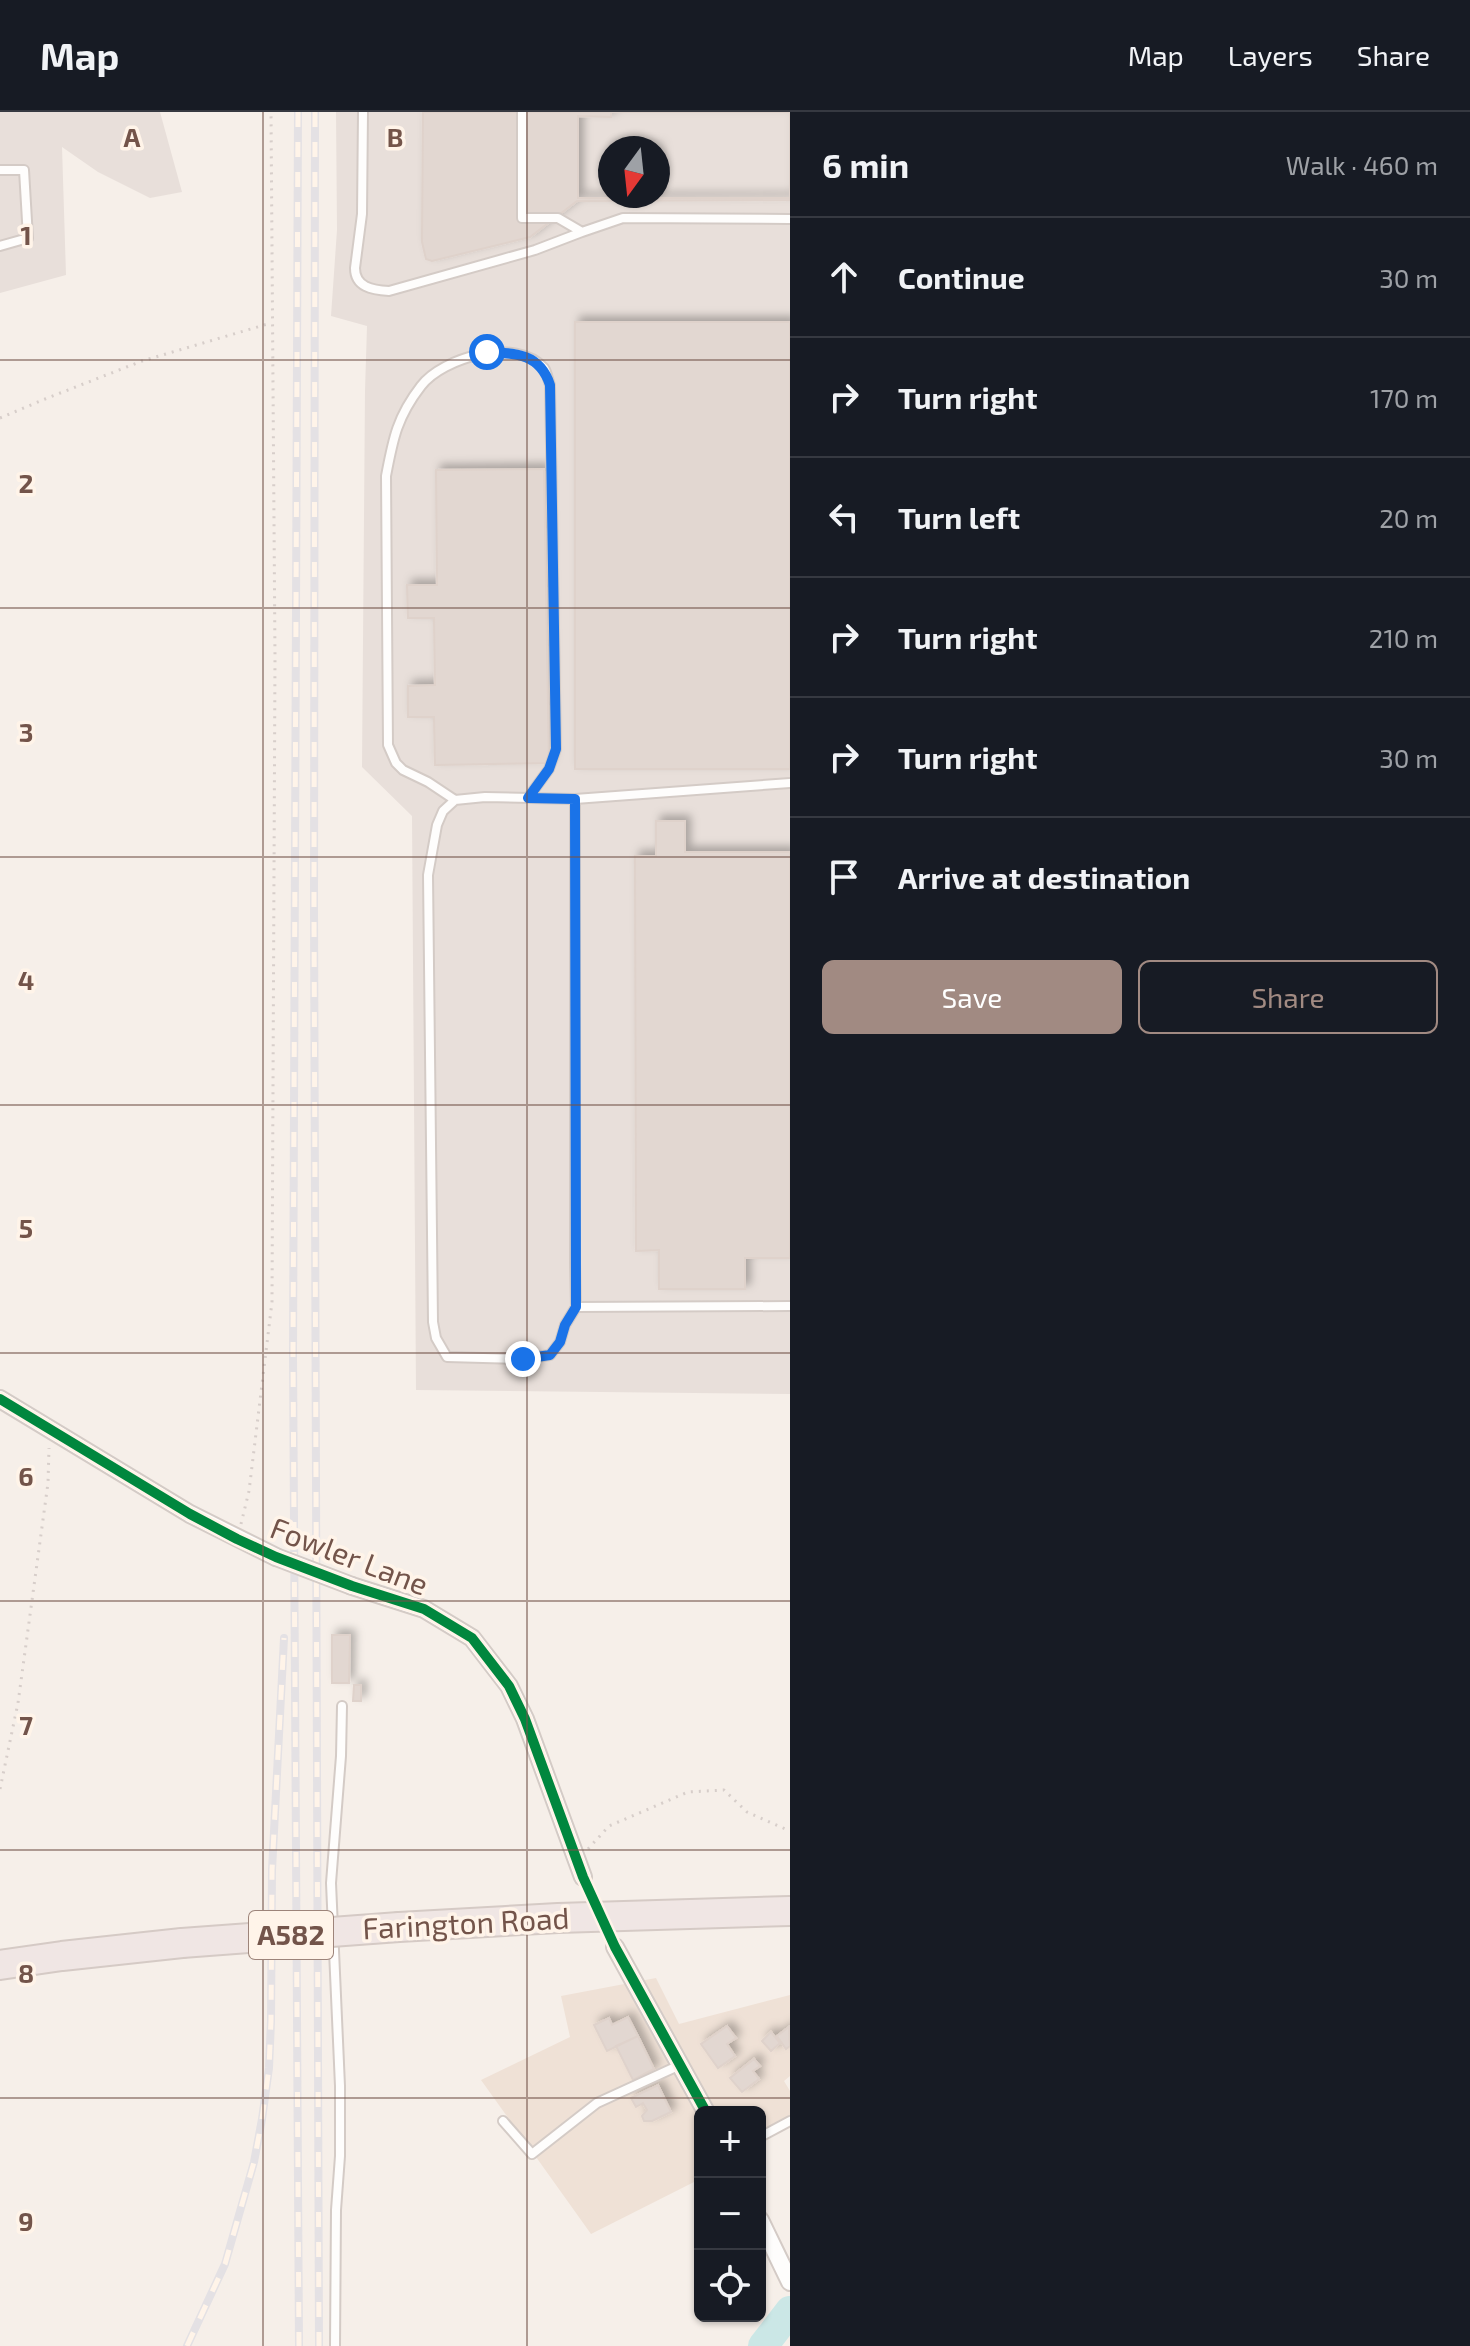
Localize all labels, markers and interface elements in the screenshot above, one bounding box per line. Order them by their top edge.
text: Map [40,32,119,78]
text: Map [1128,38,1184,72]
text: Layers [1228,38,1313,72]
text: Share [1357,38,1430,72]
text: A [124,121,141,152]
text: B [387,121,403,152]
north arrow [598,136,670,208]
text: 6 min [822,144,909,185]
text: Walk · 460 m [1286,149,1438,180]
text: 1 [20,219,32,250]
icon: ahead [822,255,866,299]
text: Continue [898,259,1025,295]
text: 30 m [1379,262,1438,293]
route start [469,334,505,370]
icon: right [822,375,866,419]
text: Turn right [898,379,1038,415]
text: 170 m [1370,382,1438,413]
text: 2 [18,467,34,498]
icon: left [822,495,866,539]
text: Turn left [898,499,1020,535]
text: 20 m [1379,502,1438,533]
icon: right [822,615,866,659]
text: Turn right [898,619,1038,655]
text: 210 m [1369,622,1438,653]
text: 3 [19,716,33,747]
icon: right [822,735,866,779]
text: Turn right [898,739,1038,775]
text: 30 m [1379,742,1438,773]
icon: arrive [822,855,866,899]
text: Arrive at destination [898,859,1190,895]
button: Save [822,960,1122,1034]
button: Share [1138,960,1438,1034]
text: 4 [18,964,34,995]
text: 5 [19,1212,33,1243]
route end [505,1341,541,1377]
text: 6 [18,1460,34,1491]
street label: Fowler Lane [266,1509,434,1602]
text: 7 [19,1709,33,1740]
street label: Farington Road [361,1899,570,1945]
road number: A582 [249,1911,333,1959]
text: 8 [18,1957,34,1988]
map controls [694,2106,766,2322]
button: + [694,2106,766,2178]
button: − [694,2178,766,2250]
text: 9 [18,2205,34,2236]
button: locate [694,2250,766,2322]

